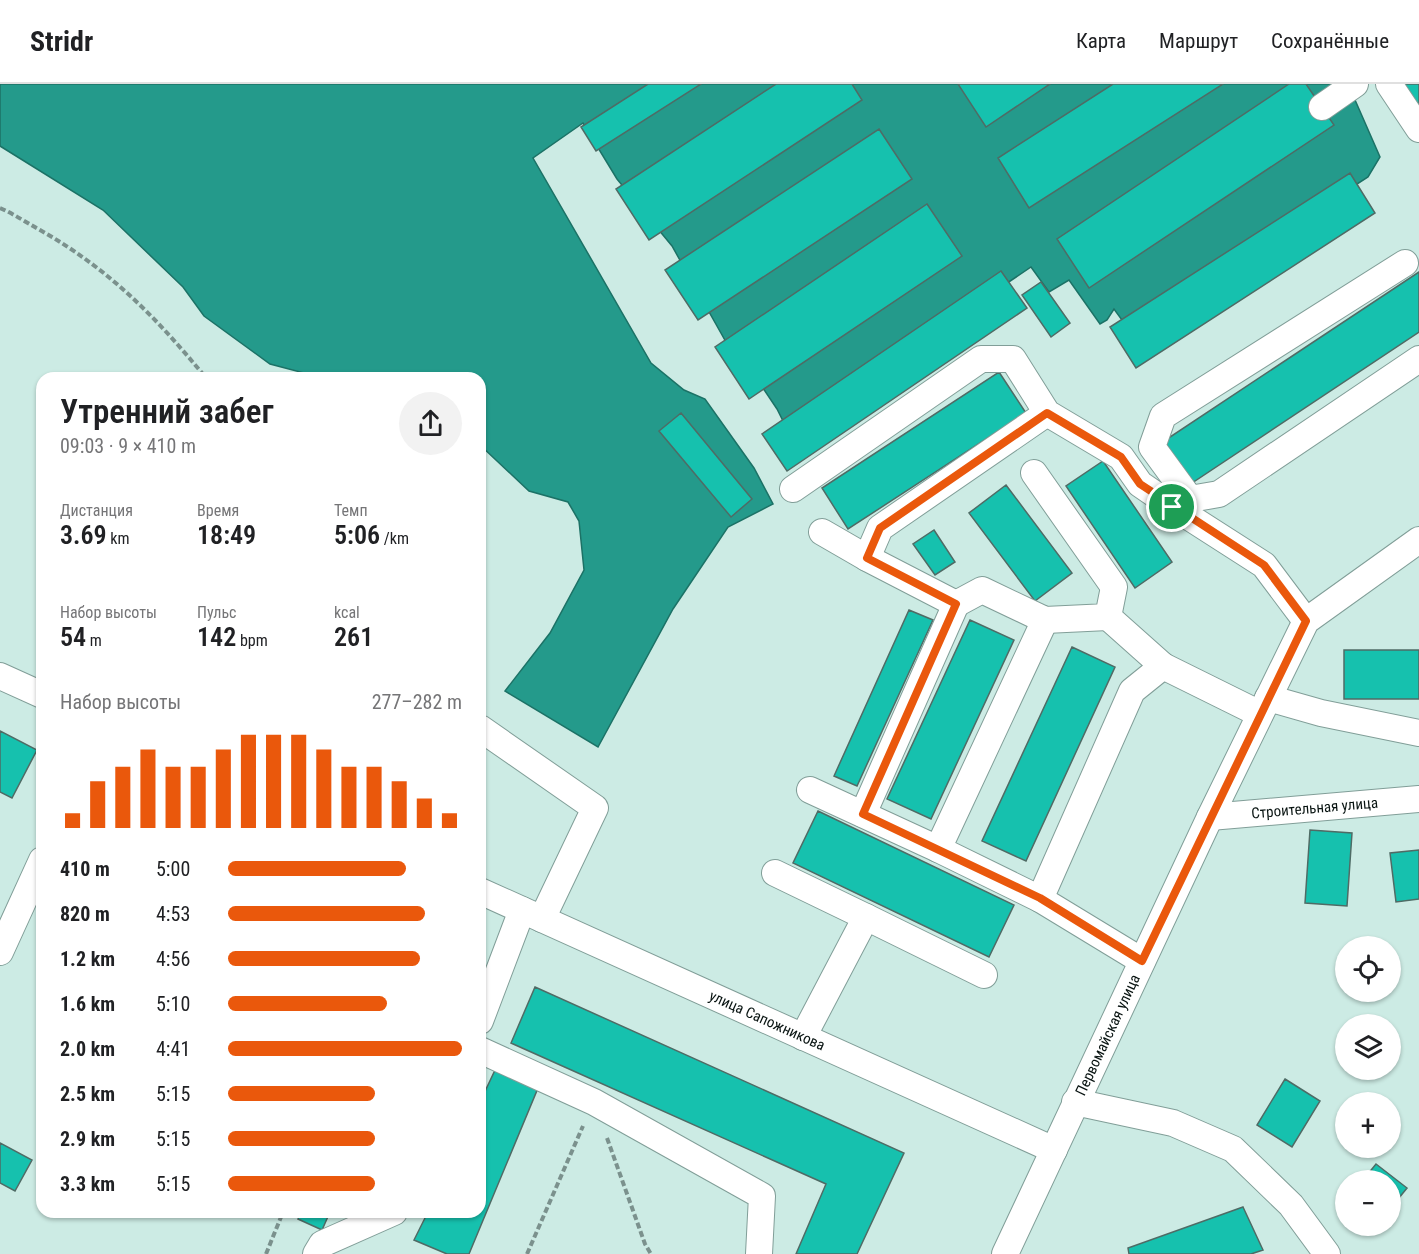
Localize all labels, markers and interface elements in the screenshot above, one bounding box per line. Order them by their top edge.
text: Stridr [30,25,93,58]
text: Карта [1076,29,1126,53]
text: Маршрут [1159,29,1238,53]
text: Сохранённые [1271,29,1389,53]
text: Утренний забег [60,392,274,431]
button: share [399,392,462,455]
text: 09:03 · 9 × 410 m [60,434,196,458]
pin [1146,481,1197,532]
icon: arrive [1155,490,1188,523]
text: Дистанция [60,501,133,520]
text: Время [197,501,239,520]
text: Темп [334,501,368,520]
text: 3.69 [60,520,107,550]
text: 18:49 [197,520,256,550]
text: 5:06 [334,520,380,550]
text: km [107,529,130,548]
text: /km [380,529,409,548]
text: Набор высоты [60,603,157,622]
text: Пульс [197,603,236,622]
text: kcal [334,603,360,622]
text: 54 [60,622,86,652]
text: 142 [197,622,236,652]
text: 261 [334,622,373,652]
text: m [86,631,102,650]
text: bpm [236,631,268,650]
text: Набор высоты [60,690,181,714]
text: 277–282 m [372,690,462,714]
street label: Строительная улица [1251,794,1379,822]
text: 410 m [60,857,110,881]
text: 5:00 [156,857,190,881]
text: 820 m [60,902,110,926]
text: 4:53 [156,902,190,926]
map controls [1335,936,1401,1236]
button: locate [1335,936,1401,1002]
text: 1.2 km [60,947,115,971]
text: 4:56 [156,947,190,971]
street label: Первомайская улица [1072,971,1144,1098]
street label: улица Сапожникова [706,987,828,1054]
text: 1.6 km [60,992,115,1016]
text: 5:10 [156,992,190,1016]
button: layers [1335,1014,1401,1080]
text: 2.0 km [60,1037,115,1061]
text: 4:41 [156,1037,190,1061]
text: 2.5 km [60,1082,115,1106]
text: 5:15 [156,1082,190,1106]
button: + [1335,1092,1401,1158]
text: 2.9 km [60,1127,115,1151]
text: 5:15 [156,1127,190,1151]
button: − [1335,1170,1401,1236]
text: 3.3 km [60,1172,115,1196]
text: 5:15 [156,1172,190,1196]

